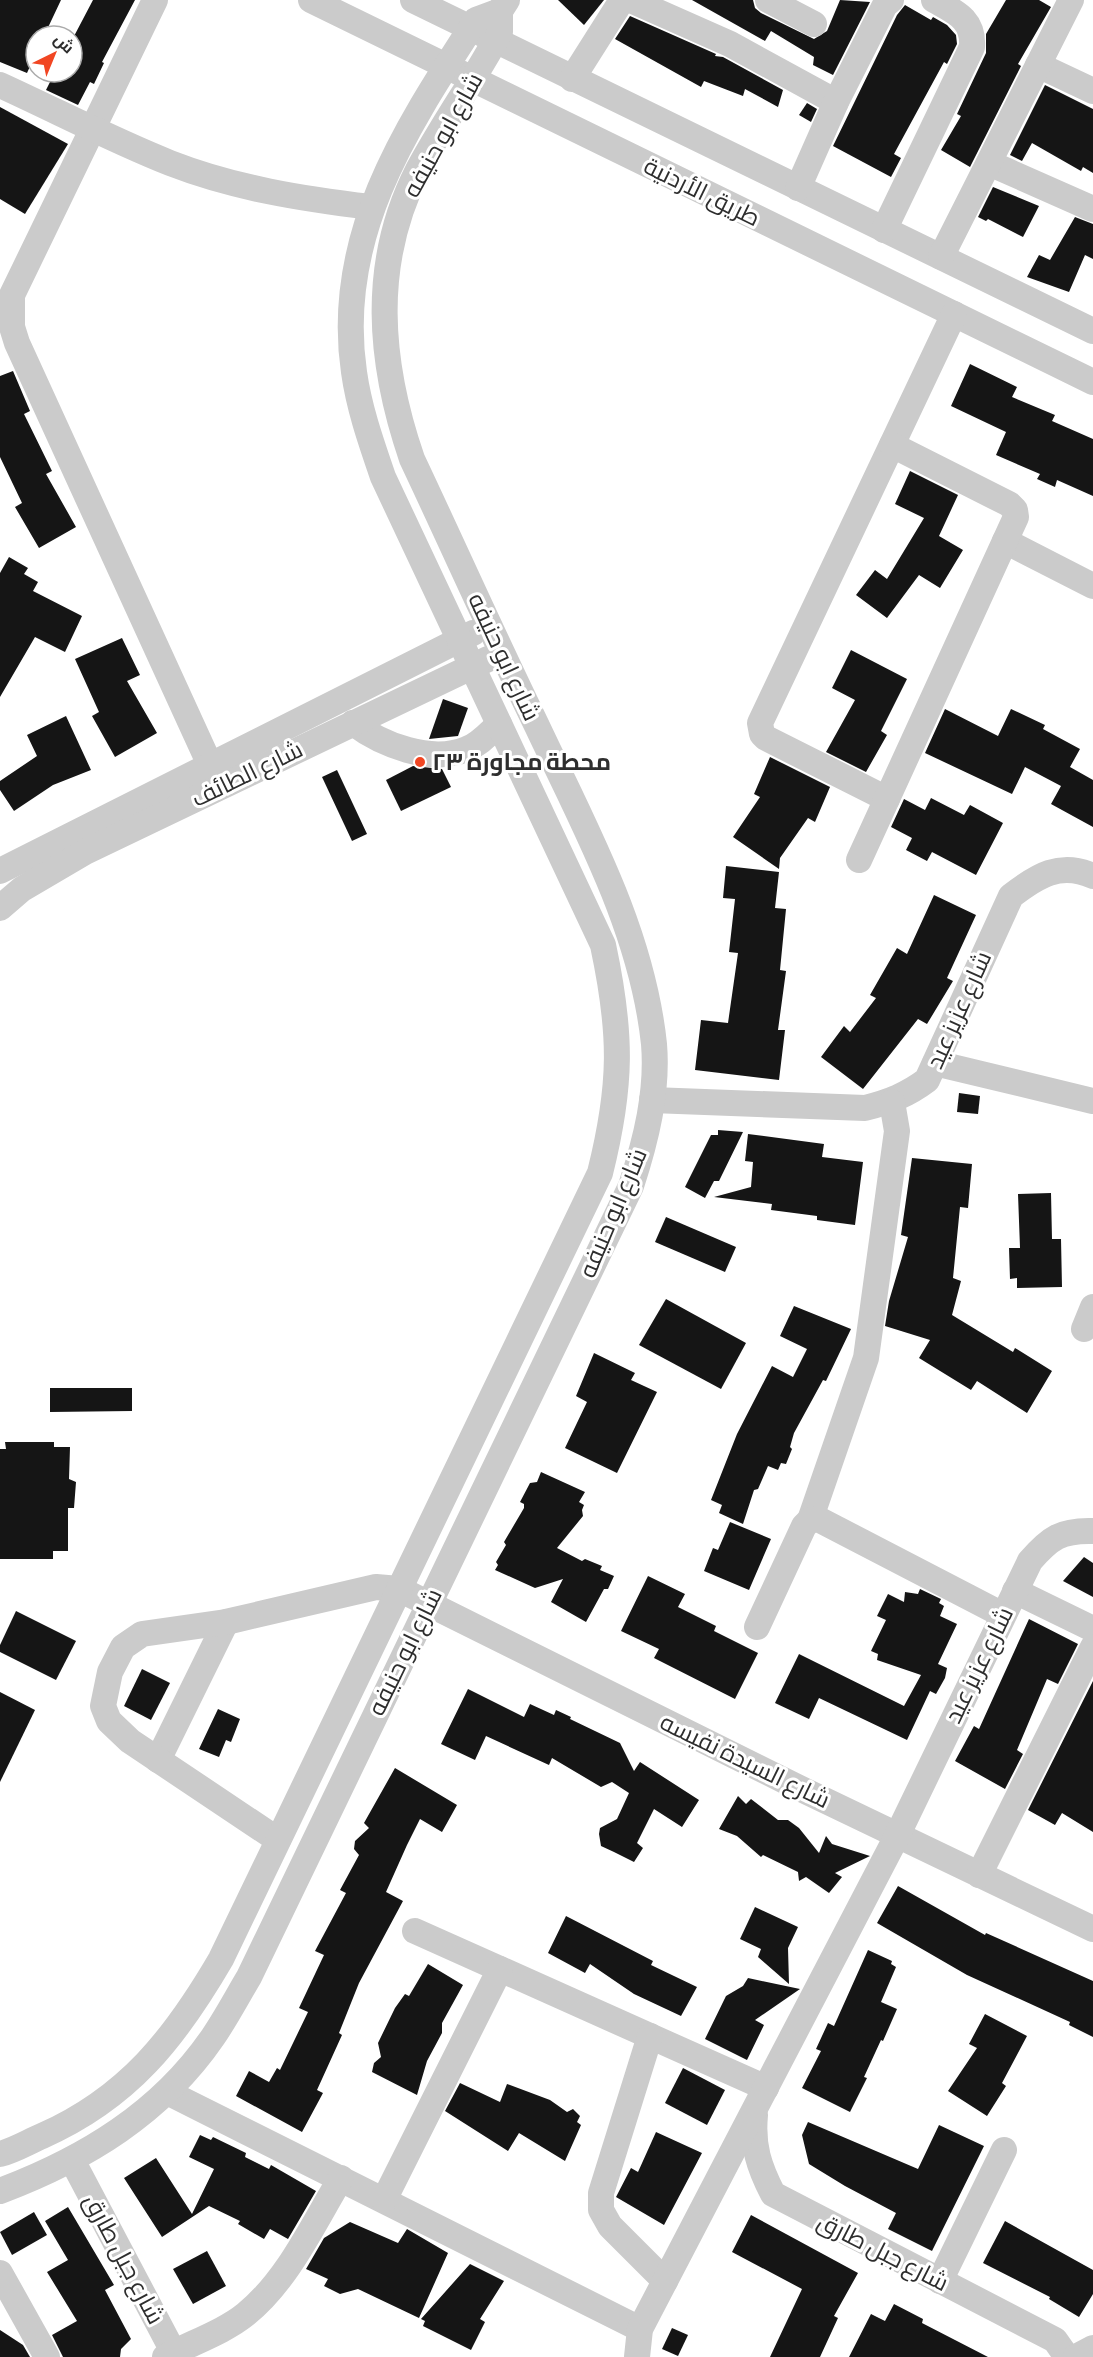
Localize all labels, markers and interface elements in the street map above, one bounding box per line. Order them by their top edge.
north arrow [24,24,84,84]
text: ش [50,30,77,57]
street label: شارع ابو حنيفه [399,69,490,203]
street label: طريق الأردنية [639,153,764,233]
street label: شارع ابو حنيفه [460,589,544,726]
street label: شارع الطائف [188,737,308,815]
place label: محطة مجاورة ٢٣ [432,751,611,776]
marker: محطة مجاورة ٢٣ [413,755,427,769]
street label: شارع عزيز عيد [923,948,999,1074]
street label: شارع ابو حنيفه [575,1145,655,1283]
street label: شارع ابو حنيفه [364,1585,450,1721]
street label: شارع عزيز عيد [941,1603,1021,1728]
street label: شارع السيدة نفيسه [655,1710,834,1816]
street label: شارع جبل طارق [76,2190,168,2330]
street label: شارع جبل طارق [812,2209,952,2299]

